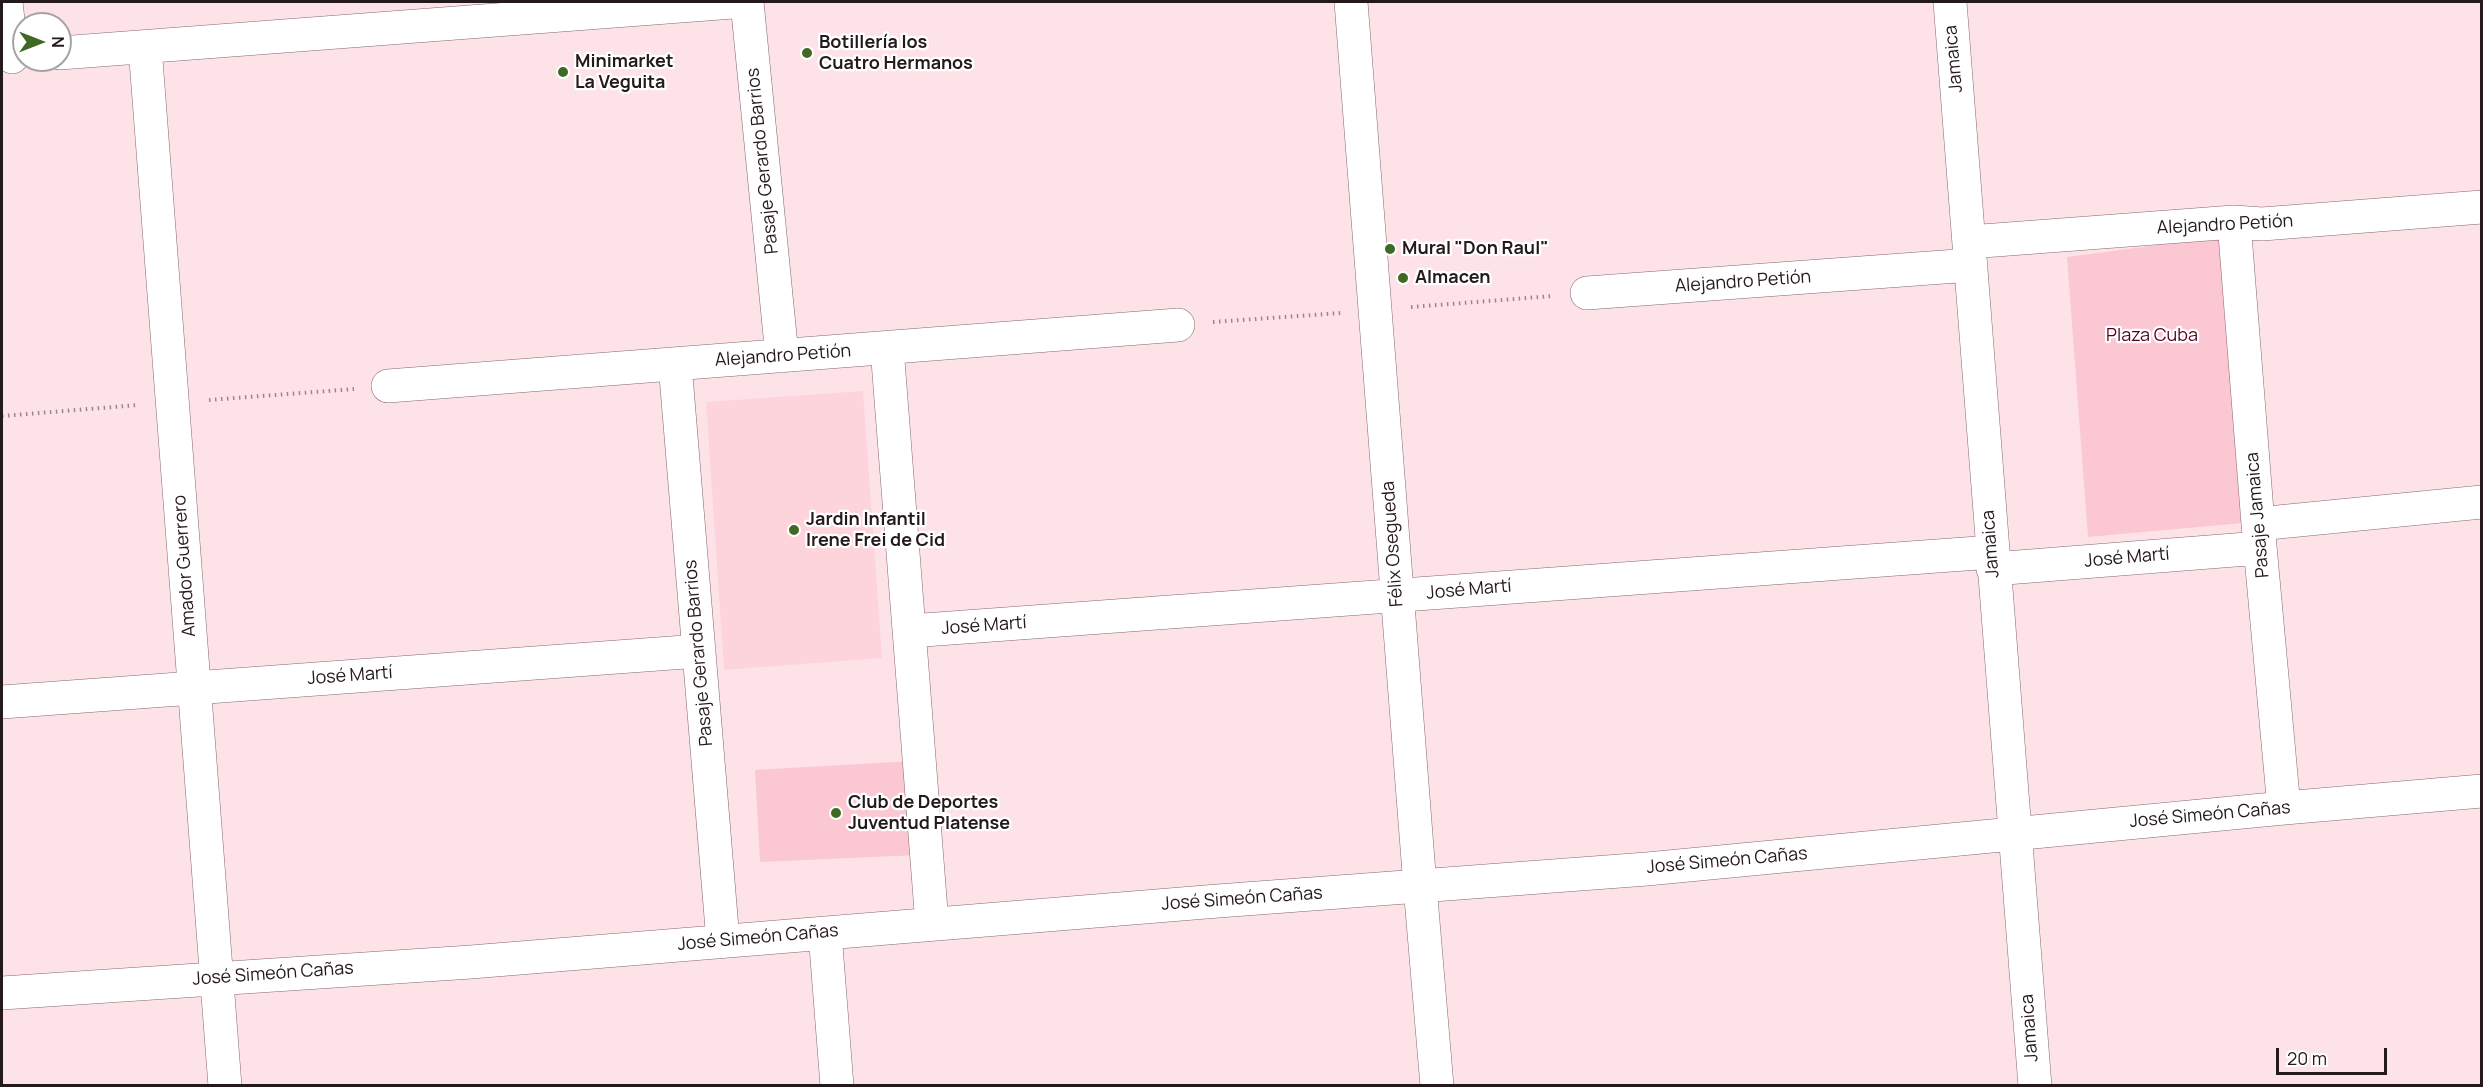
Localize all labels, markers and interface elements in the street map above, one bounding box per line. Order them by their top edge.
north arrow [12,12,72,72]
street label: Jamaica [1940,24,1968,94]
place label: Botillería los Cuatro Hermanos [819,32,973,74]
text: N [47,36,69,48]
marker: Botillería los Cuatro Hermanos [800,46,814,60]
place label: Minimarket La Veguita [575,51,674,94]
marker: Minimarket La Veguita [556,65,570,79]
street label: Pasaje Gerardo Barrios [742,67,784,255]
street label: Alejandro Petión [2156,211,2294,239]
place label: Mural "Don Raul" [1402,238,1549,260]
marker: Mural "Don Raul" [1383,242,1397,256]
street label: Alejandro Petión [1674,266,1812,298]
place label: Almacen [1415,267,1491,289]
marker: Almacen [1396,271,1410,285]
park label: Plaza Cuba [2106,325,2198,347]
street label: Alejandro Petión [714,340,852,372]
street label: Pasaje Jamaica [2242,451,2274,579]
street label: Félix Osegueda [1378,480,1408,608]
street label: Amador Guerrero [169,494,201,638]
place label: Jardin Infantil Irene Frei de Cid [806,509,945,552]
street label: Jamaica [1978,509,2004,579]
marker: Jardin Infantil Irene Frei de Cid [787,523,801,537]
street label: José Martí [2083,544,2171,572]
street label: Pasaje Gerardo Barrios [680,559,718,747]
street label: José Martí [1425,576,1513,604]
street label: José Martí [941,612,1027,640]
street label: José Martí [307,662,393,690]
place label: Club de Deportes Juventud Platense [848,792,1010,834]
street label: José Simeón Cañas [2129,797,2291,833]
marker: Club de Deportes Juventud Platense [829,806,843,820]
street label: José Simeón Cañas [1646,843,1808,879]
street label: José Simeón Cañas [1161,883,1323,915]
street label: José Simeón Cañas [677,920,839,956]
street label: José Simeón Cañas [192,958,354,990]
street label: Jamaica [2017,993,2043,1063]
scale bar [2279,1036,2390,1074]
text: 20 m [2287,1046,2327,1070]

